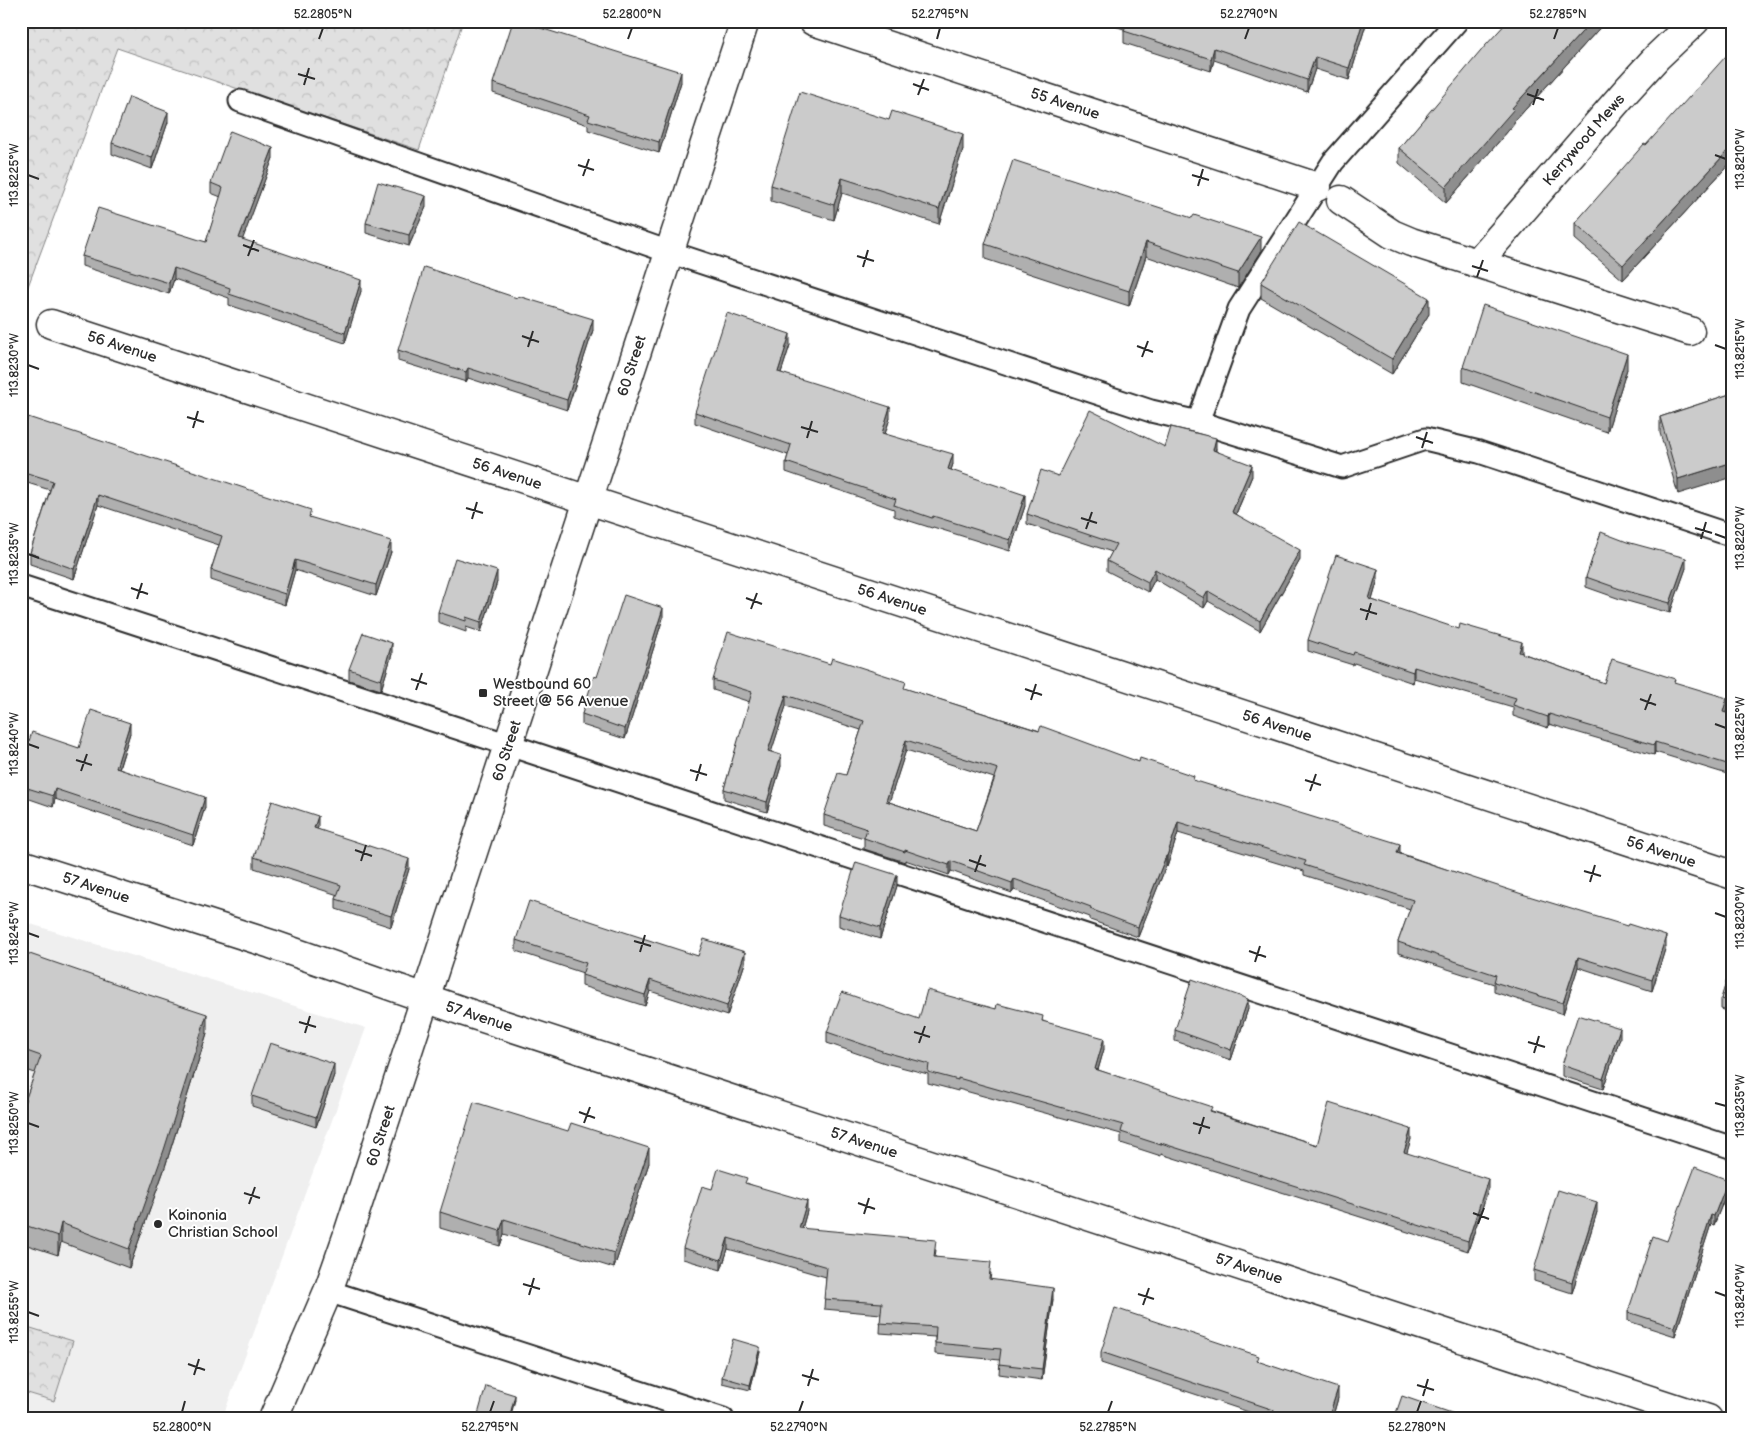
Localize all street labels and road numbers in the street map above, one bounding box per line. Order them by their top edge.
street label: 55 Avenue [1028,84,1102,124]
street label: Kerrywood Mews [1539,90,1630,190]
street label: 56 Avenue [85,327,159,367]
street label: 60 Street [613,333,651,399]
street label: 56 Avenue [470,454,544,494]
street label: 56 Avenue [855,580,929,620]
street label: 56 Avenue [1240,706,1314,746]
street label: 60 Street [488,718,526,784]
street label: 56 Avenue [1624,832,1698,872]
street label: 57 Avenue [60,868,132,908]
street label: 57 Avenue [443,997,515,1037]
street label: 60 Street [362,1103,400,1169]
street label: 57 Avenue [828,1123,900,1163]
street label: 57 Avenue [1213,1249,1285,1289]

